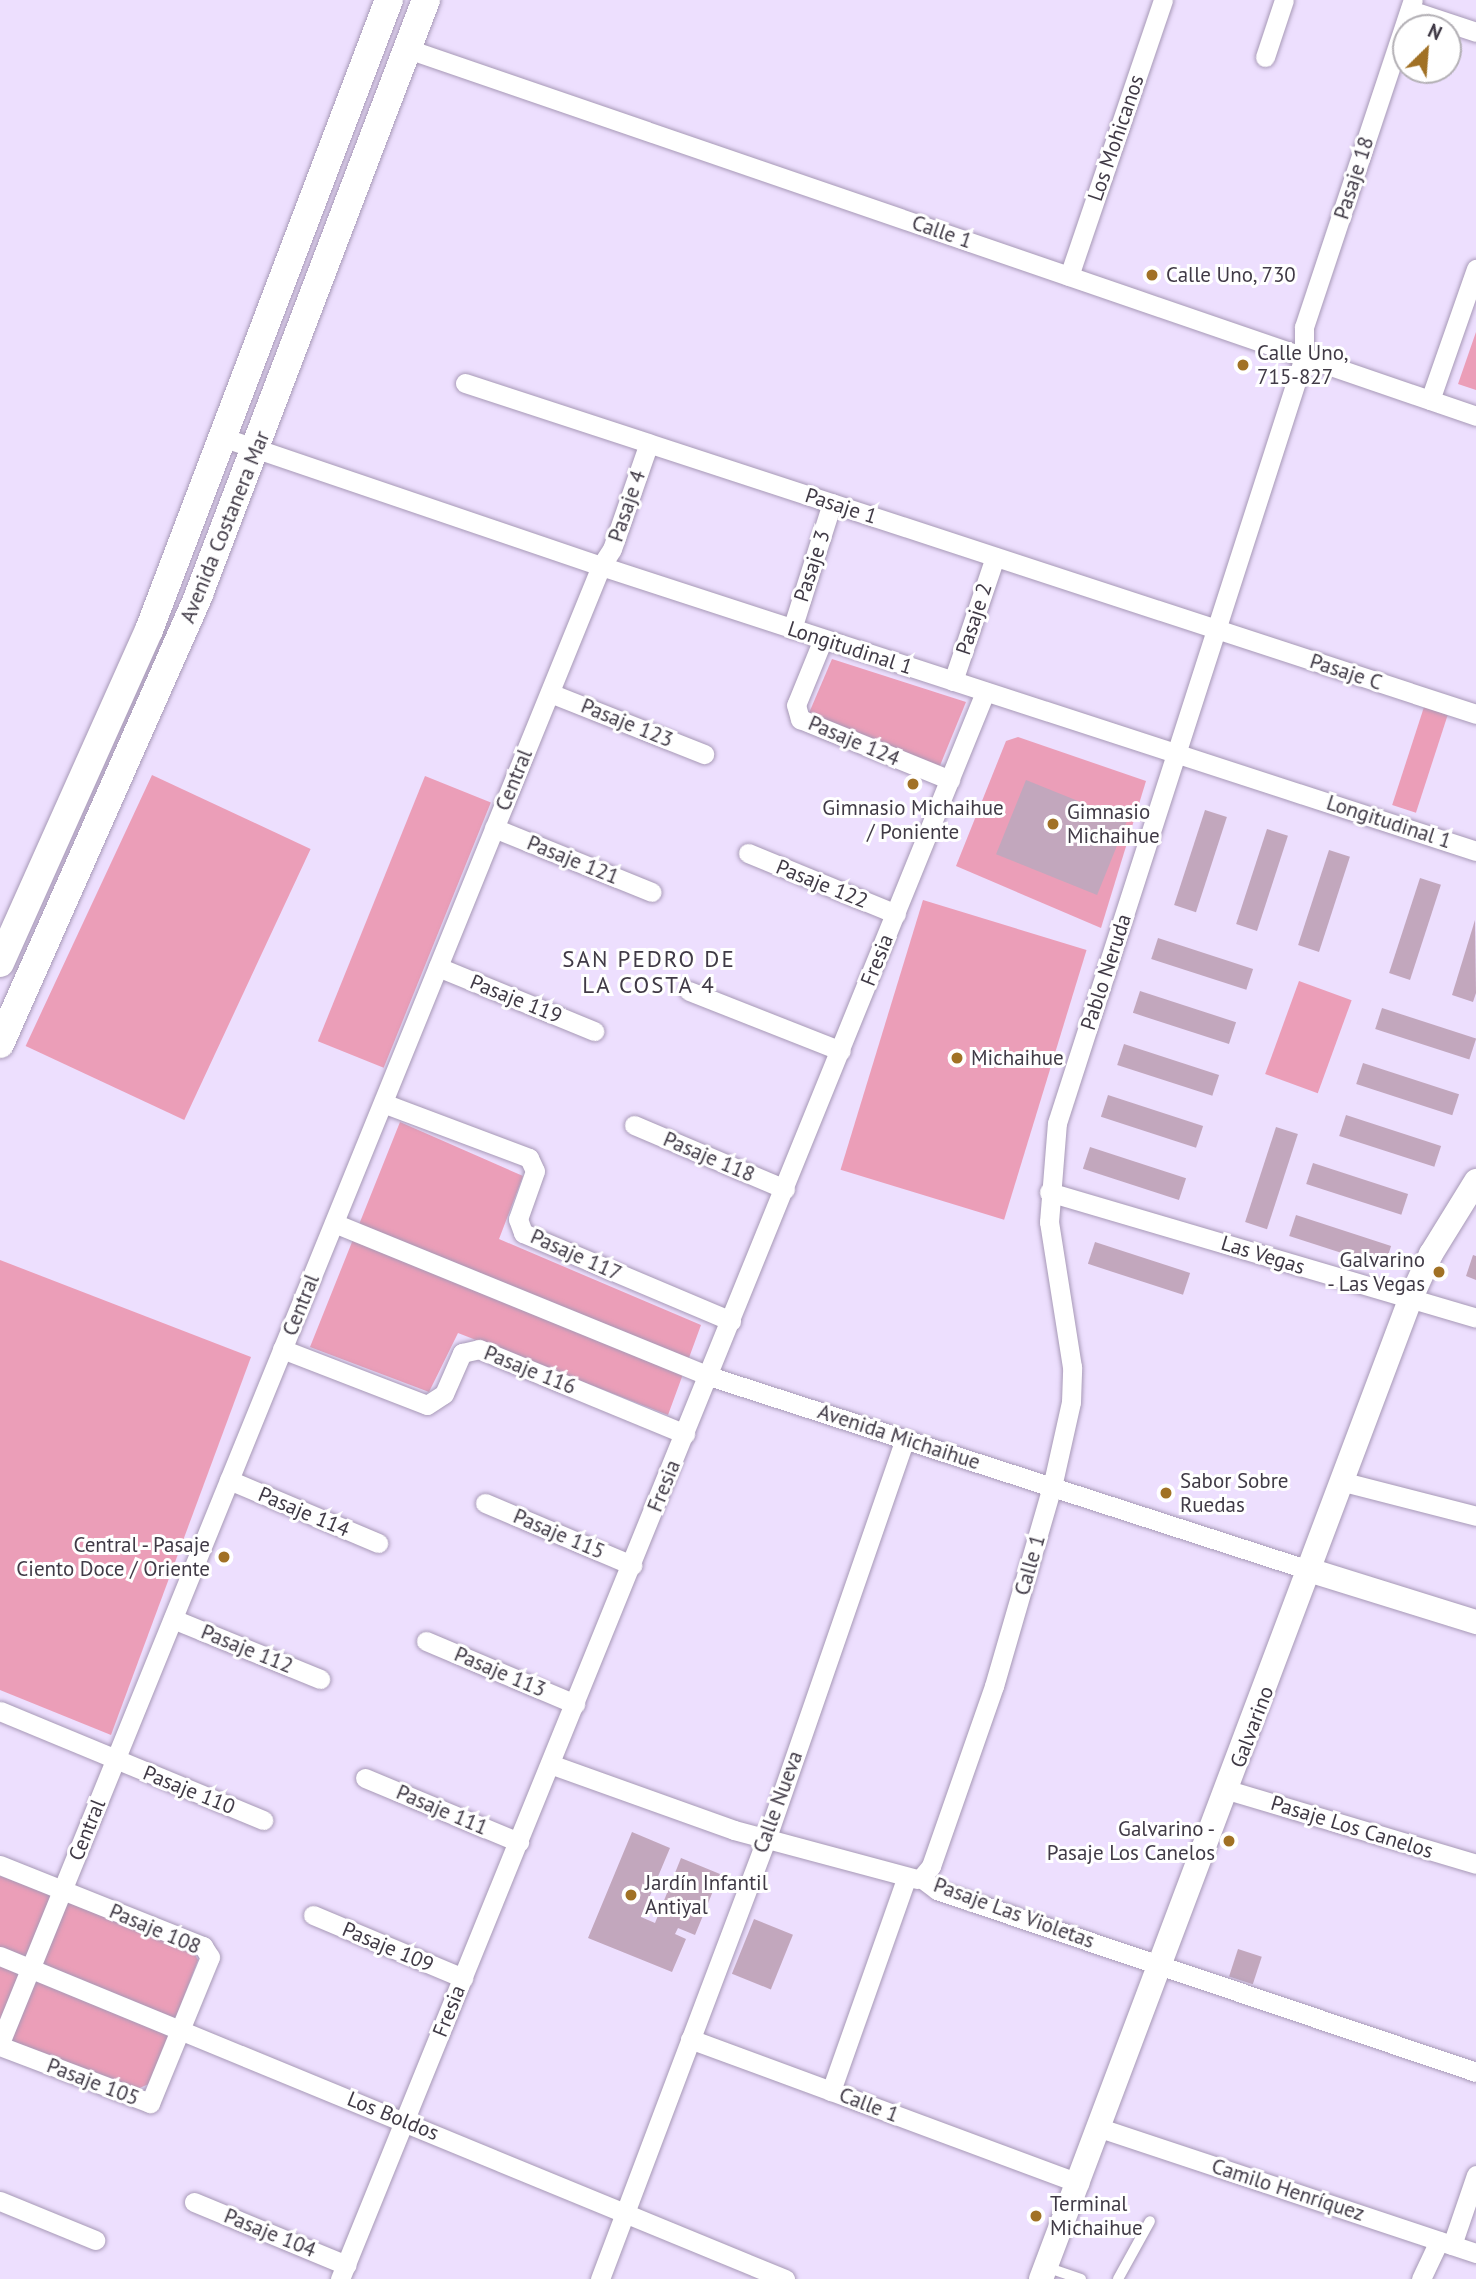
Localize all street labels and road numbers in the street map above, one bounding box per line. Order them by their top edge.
street label: Los Mohicanos [1083,72,1149,204]
street label: Pasaje 18 [1329,133,1379,223]
street label: Calle 1 [909,210,975,254]
street label: Avenida Costanera Mar [175,427,275,627]
street label: Pasaje 4 [603,467,651,545]
street label: Pasaje 1 [802,483,880,529]
street label: Pasaje 3 [789,527,835,605]
street label: Pasaje 2 [951,580,997,658]
street label: Longitudinal 1 [784,616,916,680]
street label: Pasaje C [1307,648,1385,696]
street label: Pasaje 123 [577,693,677,753]
street label: Pasaje 124 [804,710,904,772]
street label: Central [490,746,538,814]
street label: Longitudinal 1 [1323,790,1455,854]
street label: Pasaje 121 [523,830,623,890]
street label: Pasaje 122 [772,854,872,914]
street label: Pablo Neruda [1075,911,1137,1033]
street label: Fresia [855,930,899,990]
street label: Pasaje 119 [466,969,566,1029]
street label: Pasaje 118 [659,1126,759,1188]
street label: Pasaje 117 [527,1224,625,1286]
street label: Las Vegas [1218,1230,1308,1280]
street label: Central [277,1271,325,1339]
street label: Pasaje 116 [480,1340,580,1400]
street label: Avenida Michaihue [815,1399,983,1475]
street label: Fresia [642,1456,686,1516]
street label: Pasaje 114 [254,1481,354,1543]
street label: Pasaje 115 [509,1503,609,1565]
street label: Calle 1 [1009,1532,1051,1598]
street label: Pasaje 112 [197,1619,297,1679]
street label: Pasaje 113 [450,1641,550,1703]
street label: Galvarino [1225,1683,1279,1771]
street label: Calle Nueva [748,1748,808,1856]
street label: Pasaje 110 [139,1760,239,1820]
street label: Pasaje 111 [392,1779,492,1841]
street label: Pasaje Los Canelos [1268,1790,1436,1864]
street label: Central [63,1796,111,1864]
street label: Pasaje Las Violetas [930,1872,1098,1954]
street label: Pasaje 108 [105,1898,205,1960]
street label: Pasaje 109 [338,1916,438,1978]
street label: Fresia [427,1981,471,2041]
street label: Pasaje 105 [43,2053,143,2111]
street label: Calle 1 [836,2082,902,2128]
street label: Los Boldos [344,2086,442,2146]
street label: Camilo Henríquez [1208,2153,1368,2227]
street label: Pasaje 104 [220,2203,320,2263]

